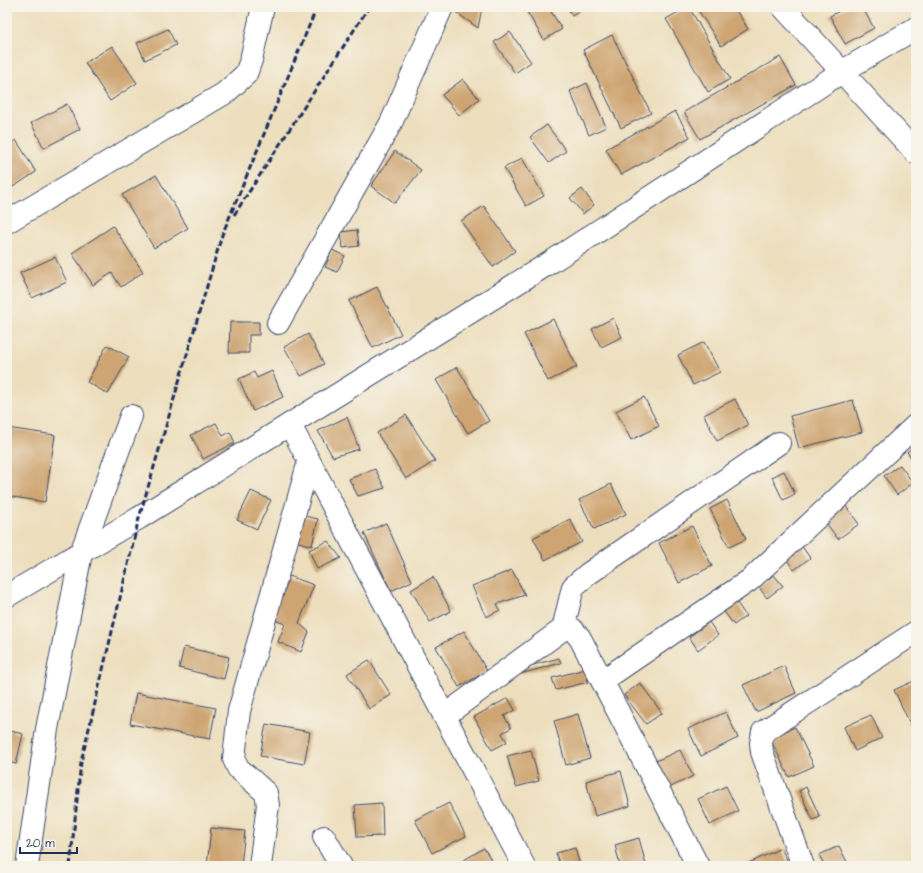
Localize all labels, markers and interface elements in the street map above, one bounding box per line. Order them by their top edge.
scale bar [20,829,77,855]
text: 20 m [26,835,55,852]

